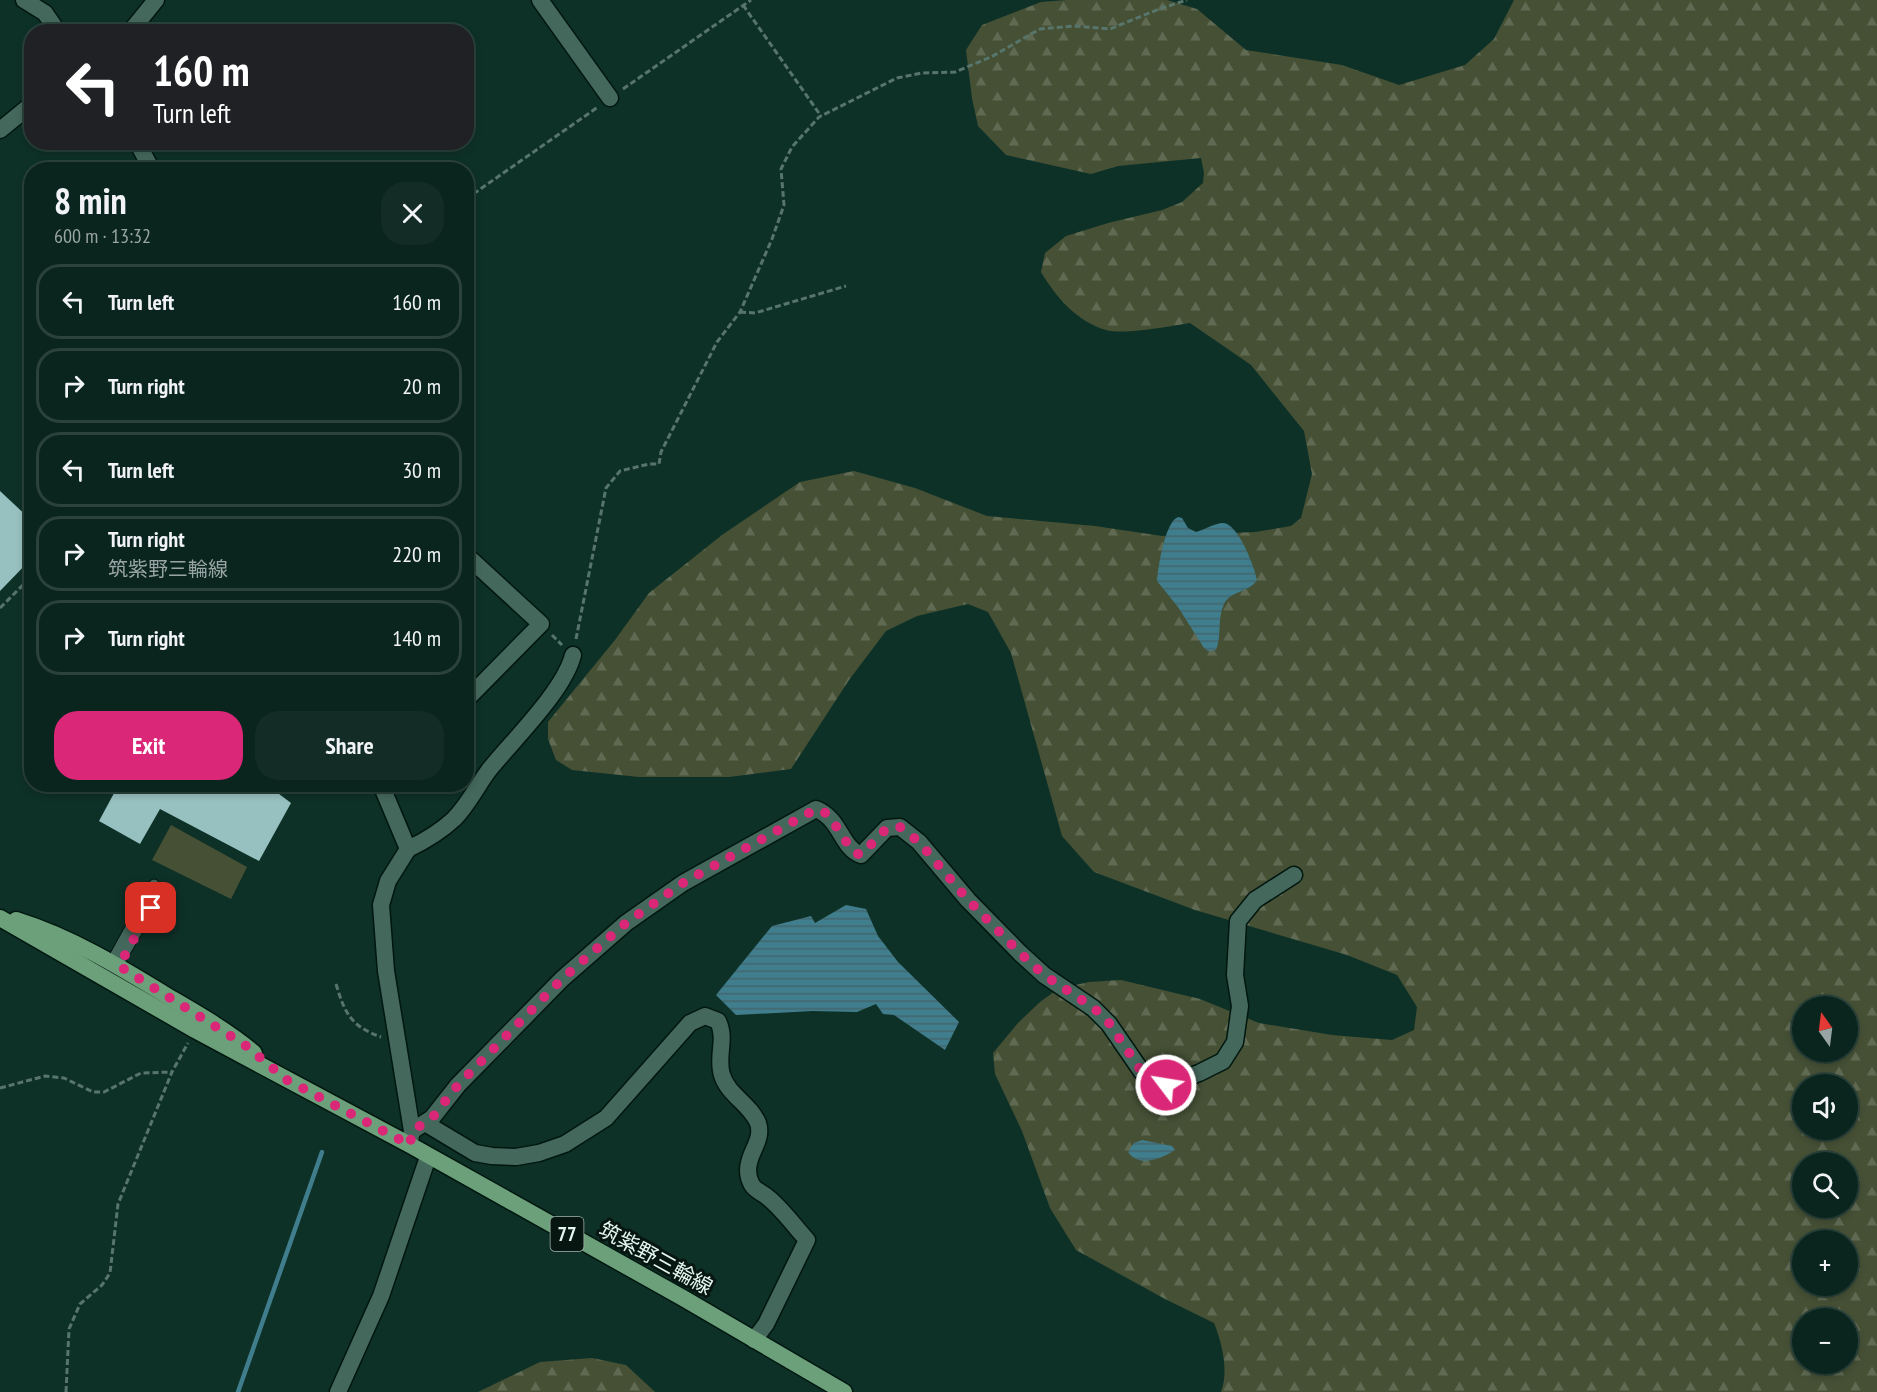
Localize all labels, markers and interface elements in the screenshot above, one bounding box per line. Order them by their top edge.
text: 160 m [153,43,250,98]
icon: left [54,48,132,126]
text: Turn left [153,96,231,130]
text: 8 min [54,177,127,224]
button: close [381,182,444,245]
text: 600 m · 13:32 [54,223,151,249]
icon: left [57,285,90,318]
text: Turn left [108,288,174,316]
text: 160 m [392,288,441,316]
icon: right [57,369,90,402]
text: Turn right [108,372,185,400]
text: 20 m [402,372,441,400]
icon: left [57,453,90,486]
text: Turn left [108,456,174,484]
text: 30 m [402,456,441,484]
text: Turn right [108,525,185,553]
icon: right [57,537,90,570]
text: 220 m [392,540,441,568]
text: 筑紫野三輪線 [108,556,228,582]
icon: right [57,621,90,654]
text: Turn right [108,624,185,652]
text: 140 m [392,624,441,652]
button: Exit [54,711,243,780]
button: Share [255,711,444,780]
pin [125,882,176,933]
icon: arrive [134,891,167,924]
north arrow [1792,996,1858,1062]
map controls [1792,996,1858,1374]
position arrow [1134,1053,1198,1117]
button: sound [1792,1074,1858,1140]
button: search [1792,1152,1858,1218]
street label: 筑紫野三輪線 [594,1216,718,1300]
road number: 77 [550,1217,584,1251]
button: + [1792,1230,1858,1296]
button: − [1792,1308,1858,1374]

